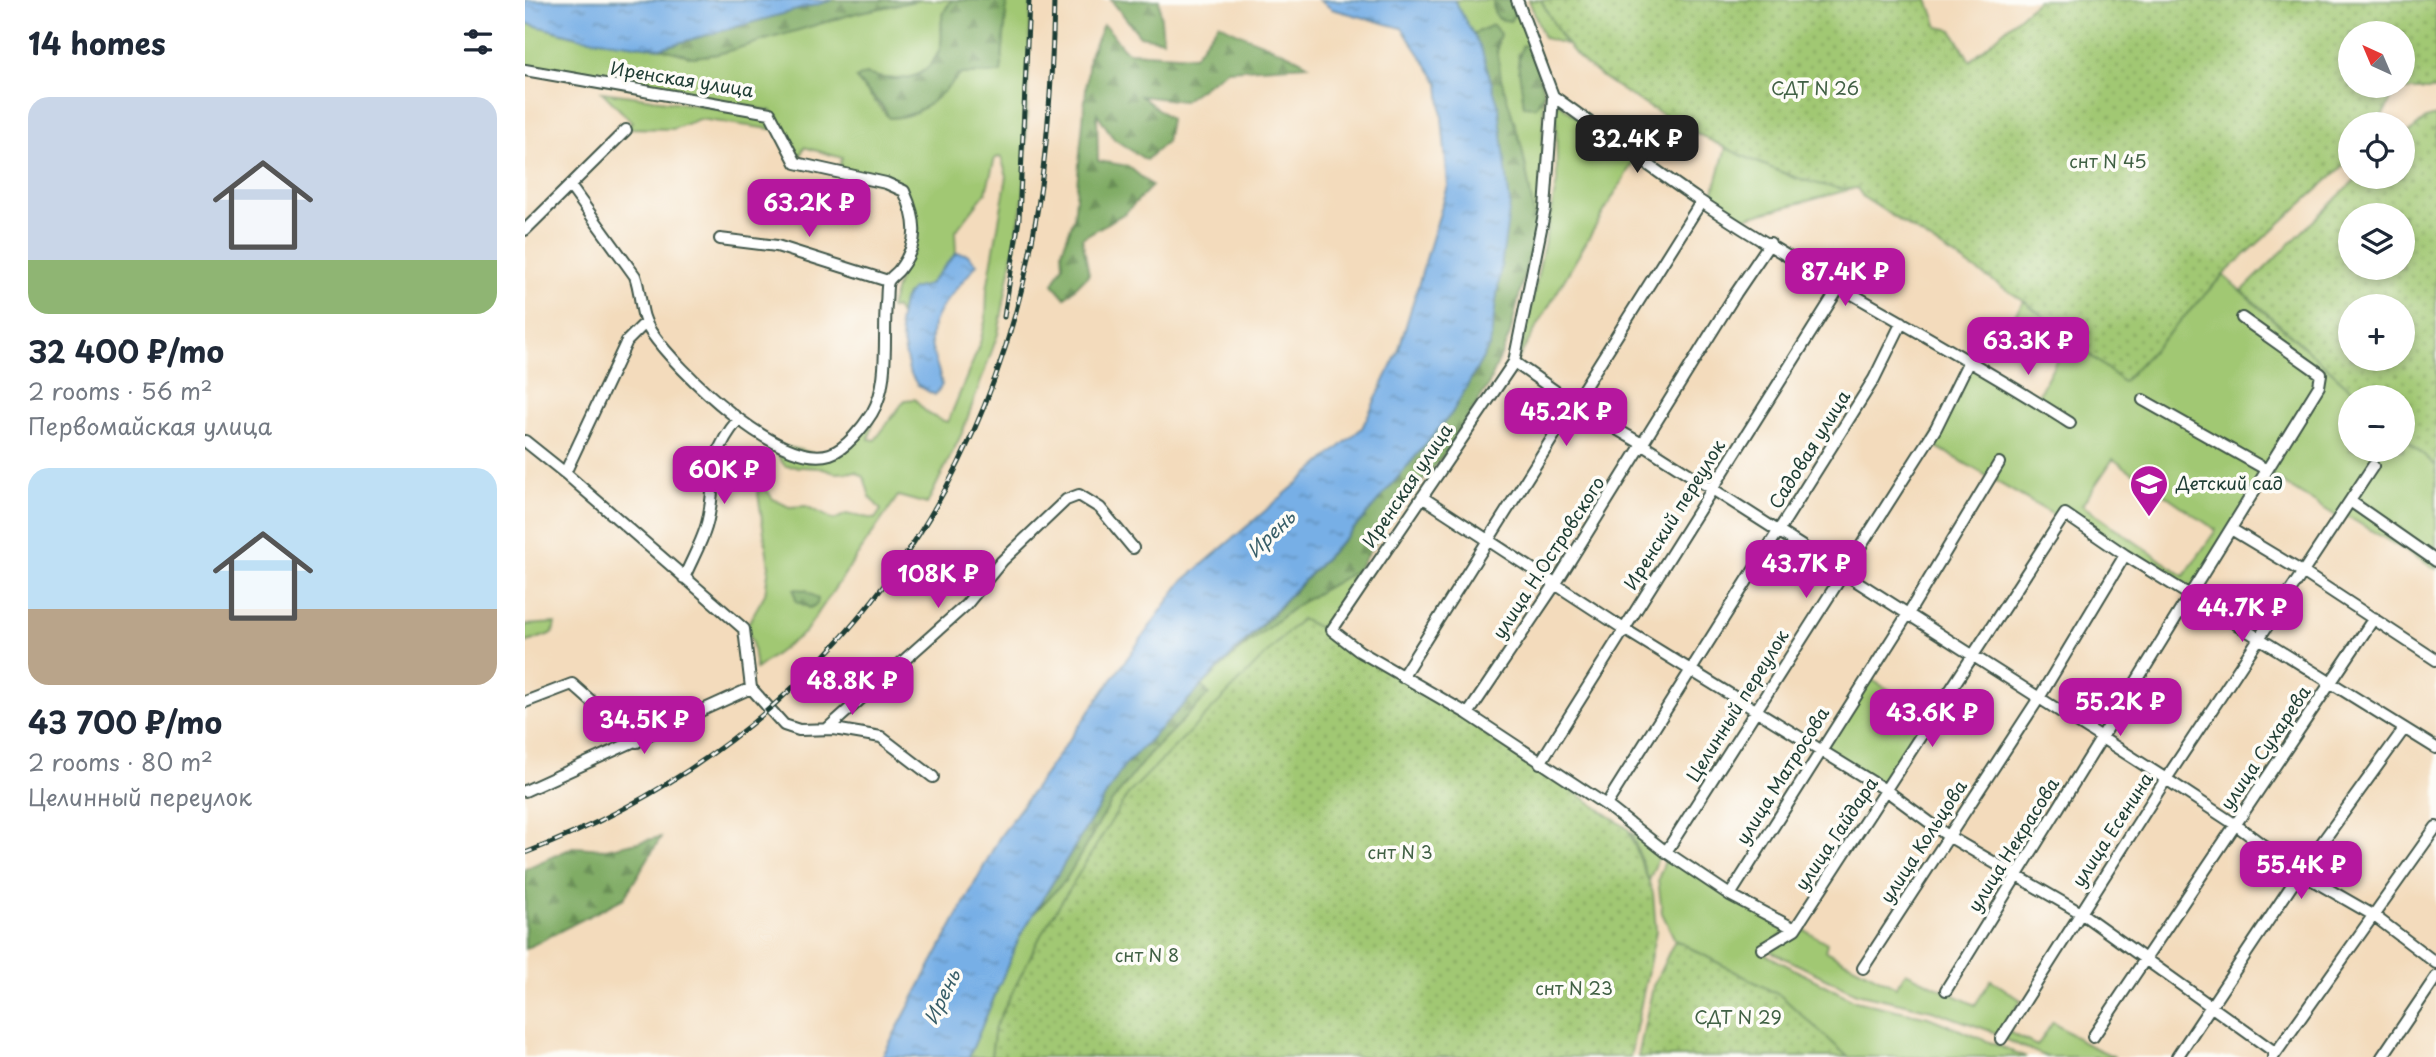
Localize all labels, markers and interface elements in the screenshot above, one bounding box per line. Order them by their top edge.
text: 14 homes [28,20,166,65]
north arrow [2338,21,2415,98]
map controls [2338,21,2415,462]
icon: filters [459,23,497,61]
street label: Иренская улица [609,54,756,103]
park label: СДТ N 26 [1771,74,1859,101]
button: locate [2338,112,2415,189]
pin: 32.4K ₽ [1572,116,1702,175]
text: 32.4K ₽ [1592,120,1682,155]
icon: home [200,142,326,268]
park label: снт N 45 [2069,147,2147,174]
pin: 63.2K ₽ [744,180,874,239]
text: 63.2K ₽ [763,184,855,219]
button: layers [2338,203,2415,280]
pin: 87.4K ₽ [1780,248,1910,308]
text: 87.4K ₽ [1801,253,1889,288]
button: + [2338,294,2415,371]
pin: 63.3K ₽ [1963,318,2093,377]
text: 63.3K ₽ [1983,322,2073,357]
text: 32 400 ₽/mo [28,328,224,373]
text: 2 rooms · 56 m² [28,373,213,408]
street label: Садовая улица [1761,384,1856,514]
button: − [2338,385,2415,462]
pin: 45.2K ₽ [1501,388,1631,448]
text: 45.2K ₽ [1520,393,1612,428]
text: Первомайская улица [28,408,272,443]
street label: Иренская улица [1355,417,1459,553]
street label: Иренский переулок [1617,434,1731,595]
pin: 60K ₽ [675,447,773,506]
text: 60K ₽ [689,451,759,486]
school or university icon: Детский сад [2128,463,2170,518]
place label: Детский сад [2175,469,2283,496]
street label: улица Н.Островского [1485,471,1611,644]
water label: Ирень [1240,502,1302,563]
icon: home [200,513,326,639]
pin: 43.7K ₽ [1741,540,1871,600]
text: 43.7K ₽ [1762,545,1850,580]
pin: 108K ₽ [881,550,995,610]
text: 108K ₽ [897,555,979,590]
pin: 44.7K ₽ [2177,584,2307,644]
text: 44.7K ₽ [2197,589,2287,624]
street label: Целинный переулок [1679,624,1795,787]
pin: 48.8K ₽ [787,658,917,717]
text: 48.8K ₽ [807,662,898,697]
pin: 55.2K ₽ [2055,678,2185,738]
street label: улица Сухарева [2213,679,2317,815]
text: 55.2K ₽ [2075,683,2165,718]
pin: 43.6K ₽ [1867,690,1997,749]
text: 43.6K ₽ [1886,694,1978,729]
pin: 34.5K ₽ [579,696,709,756]
text: 43 700 ₽/mo [28,699,222,744]
text: 34.5K ₽ [599,701,689,736]
street label: улица Матросова [1729,701,1835,849]
text: 2 rooms · 80 m² [28,744,213,779]
street label: улица Есенина [2064,766,2159,892]
street label: улица Гайдара [1788,770,1884,895]
street label: улица Некрасова [1961,771,2065,917]
street label: улица Кольцова [1873,774,1973,908]
text: Целинный переулок [28,779,252,814]
park label: снт N 3 [1367,838,1433,865]
pin: 55.4K ₽ [2236,842,2366,901]
text: 55.4K ₽ [2256,846,2346,881]
park label: снт N 8 [1115,941,1179,968]
water label: Ирень [916,963,967,1029]
park label: снт N 23 [1535,974,1613,1001]
park label: СДТ N 29 [1694,1003,1782,1030]

